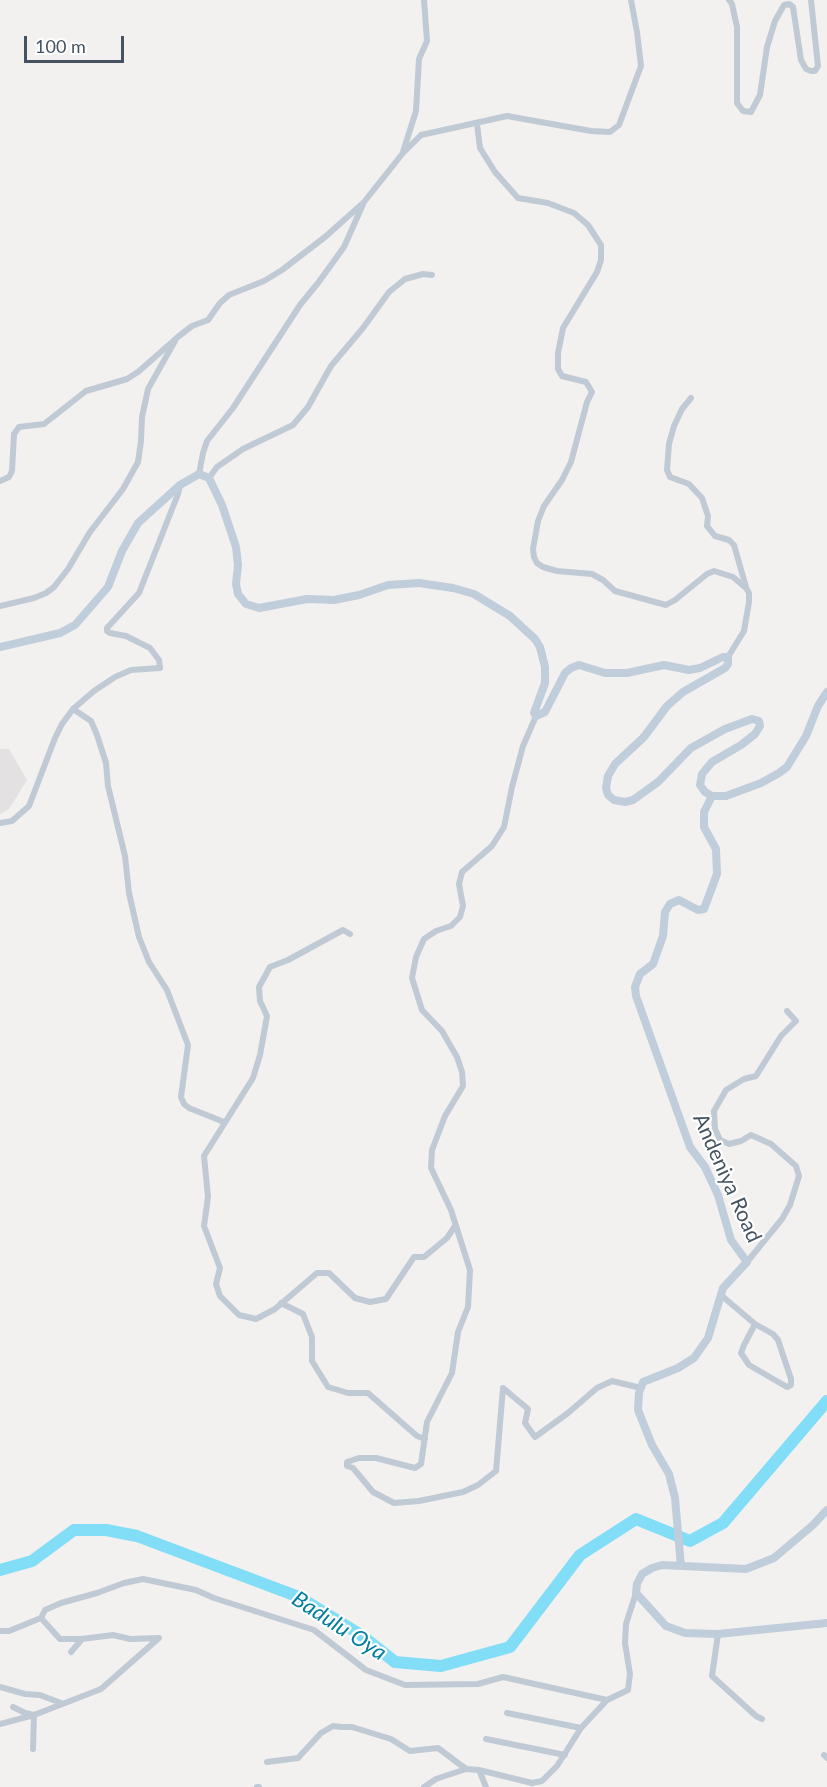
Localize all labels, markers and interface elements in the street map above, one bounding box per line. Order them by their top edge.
scale bar [27,24,128,62]
text: 100 m [35,35,86,57]
street label: Andeniya Road [687,1110,767,1246]
water label: Badulu Oya [287,1586,391,1666]

